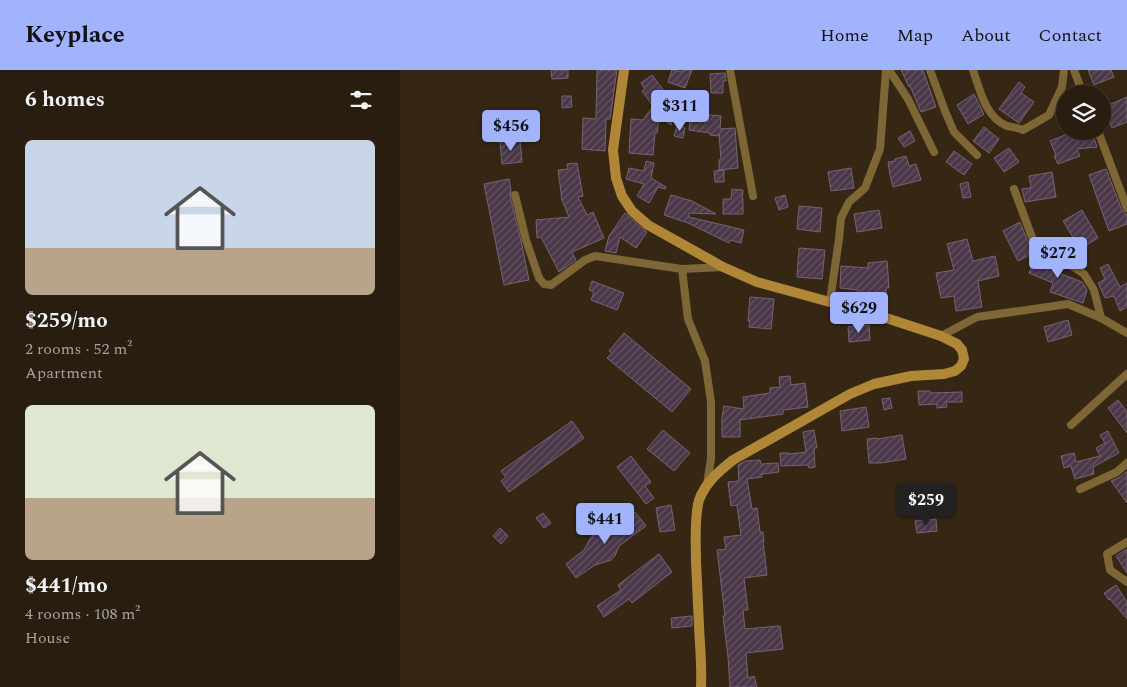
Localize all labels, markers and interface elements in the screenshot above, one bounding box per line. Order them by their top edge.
text: Keyplace [25,17,125,53]
text: Home [820,22,869,49]
text: Map [897,22,933,49]
text: About [961,22,1011,49]
text: Contact [1039,22,1102,49]
text: 6 homes [25,84,105,116]
map controls [1056,85,1111,140]
button: layers [1056,85,1111,140]
icon: filters [347,86,375,114]
pin: $311 [650,90,710,132]
text: $311 [662,94,698,118]
pin: $456 [481,109,541,152]
text: $456 [493,114,529,138]
icon: home [155,173,245,263]
pin: $272 [1028,236,1088,279]
text: $272 [1040,241,1076,265]
pin: $629 [829,292,889,334]
text: $629 [841,296,877,320]
text: $259/mo [25,305,108,337]
text: 2 rooms · 52 m² [25,337,132,361]
text: Apartment [25,361,103,385]
icon: home [155,438,245,528]
pin: $259 [896,484,956,526]
text: $259 [908,488,944,512]
pin: $441 [575,502,635,545]
text: $441 [587,507,623,531]
text: $441/mo [25,570,108,602]
text: 4 rooms · 108 m² [25,602,140,626]
text: House [25,626,70,650]

